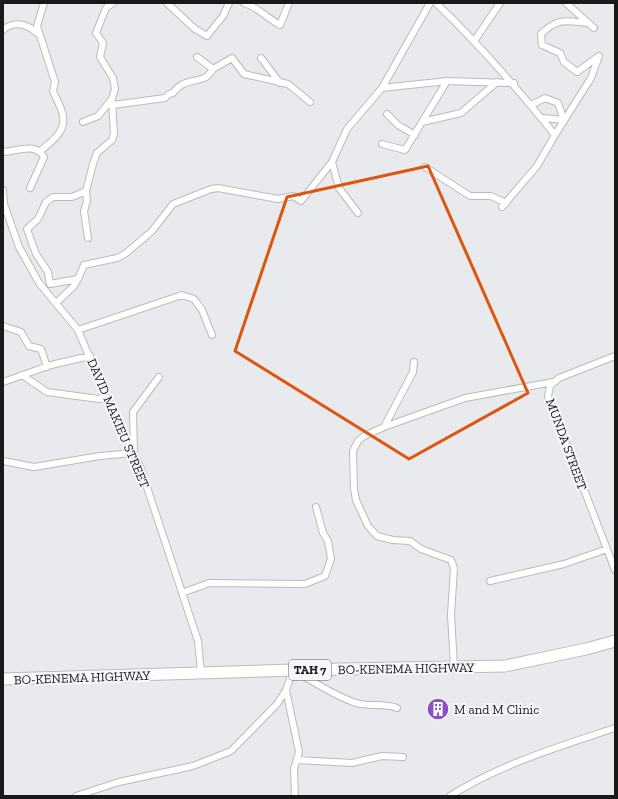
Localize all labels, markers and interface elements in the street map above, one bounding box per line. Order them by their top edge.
street label: DAVID MAKIEU STREET [84,356,153,490]
street label: MUNDA STREET [543,396,590,492]
road number: TAH 7 [289,660,331,680]
street label: BO-KENEMA HIGHWAY [338,660,474,677]
street label: BO-KENEMA HIGHWAY [13,668,151,687]
building icon: M and M Clinic [425,696,451,722]
place label: M and M Clinic [454,702,539,717]

